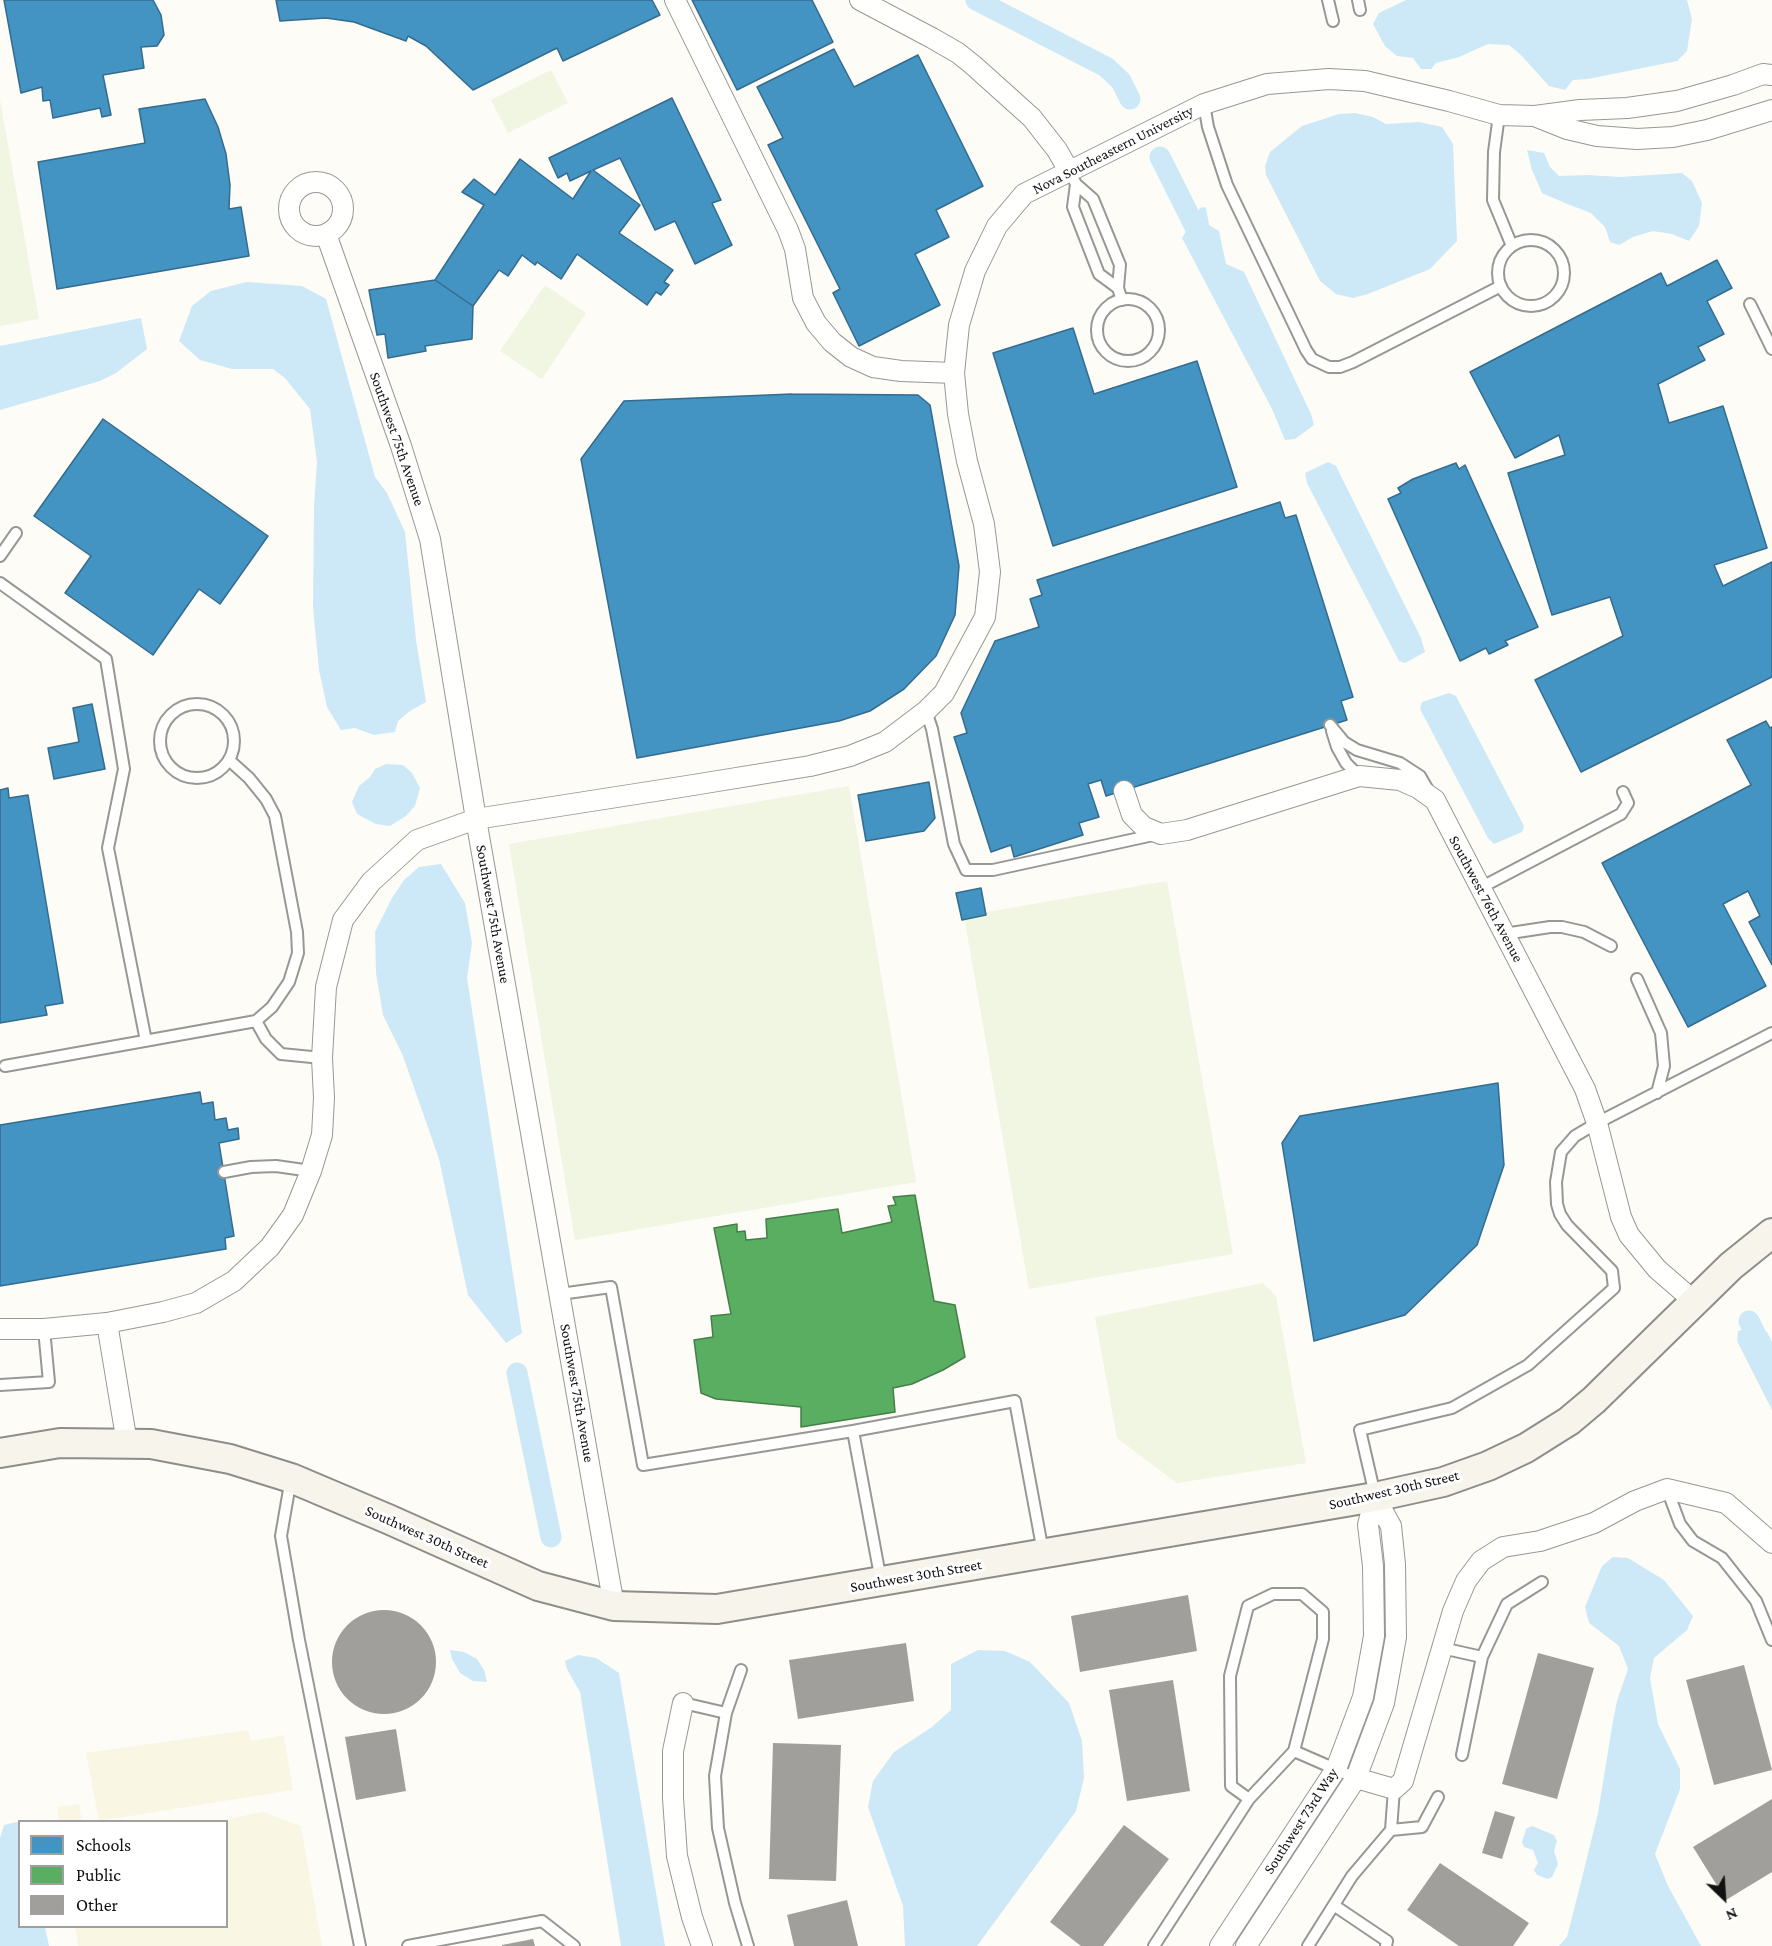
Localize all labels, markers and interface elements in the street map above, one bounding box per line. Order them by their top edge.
street label: Nova Southeastern University [1030,102,1196,198]
street label: Southwest 75th Avenue [366,370,428,508]
street label: Southwest 76th Avenue [1445,833,1527,965]
street label: Southwest 75th Avenue [472,843,514,985]
street label: Southwest 75th Avenue [556,1322,598,1464]
street label: Southwest 30th Street [1327,1466,1461,1514]
street label: Southwest 30th Street [363,1502,491,1572]
street label: Southwest 30th Street [849,1556,983,1596]
street label: Southwest 73rd Way [1260,1765,1342,1877]
legend [18,1820,228,1928]
text: Schools [76,1835,131,1855]
text: Public [76,1865,121,1885]
north arrow [1694,1868,1754,1928]
text: Other [76,1895,118,1915]
text: N [1723,1905,1740,1925]

